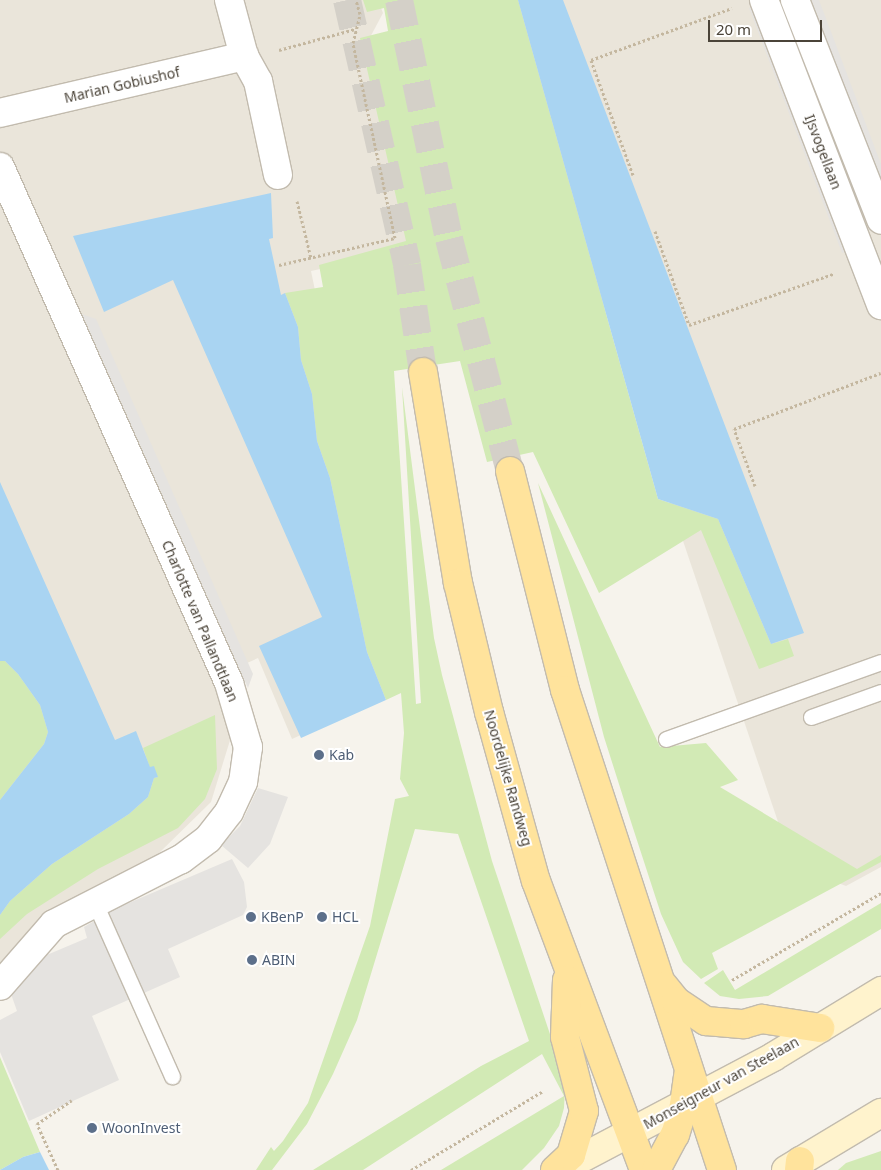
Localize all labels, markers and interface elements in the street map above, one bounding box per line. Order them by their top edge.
scale bar [711,10,825,42]
text: 20 m [716,19,751,39]
street label: Marian Gobiushof [62,64,182,106]
street label: IJsvogellaan [801,112,845,192]
street label: Charlotte van Pallandtlaan [158,538,242,704]
street label: Noordelijke Randweg [481,708,535,848]
place label: Kab [329,747,354,763]
marker: Kab [313,749,325,761]
place label: KBenP [261,909,304,925]
place label: HCL [332,909,359,925]
marker: KBenP [245,911,257,923]
marker: HCL [316,911,328,923]
place label: ABIN [262,952,295,968]
marker: ABIN [246,954,258,966]
street label: Monseigneur van Steelaan [640,1033,802,1133]
place label: WoonInvest [102,1120,180,1136]
marker: WoonInvest [86,1122,98,1134]

